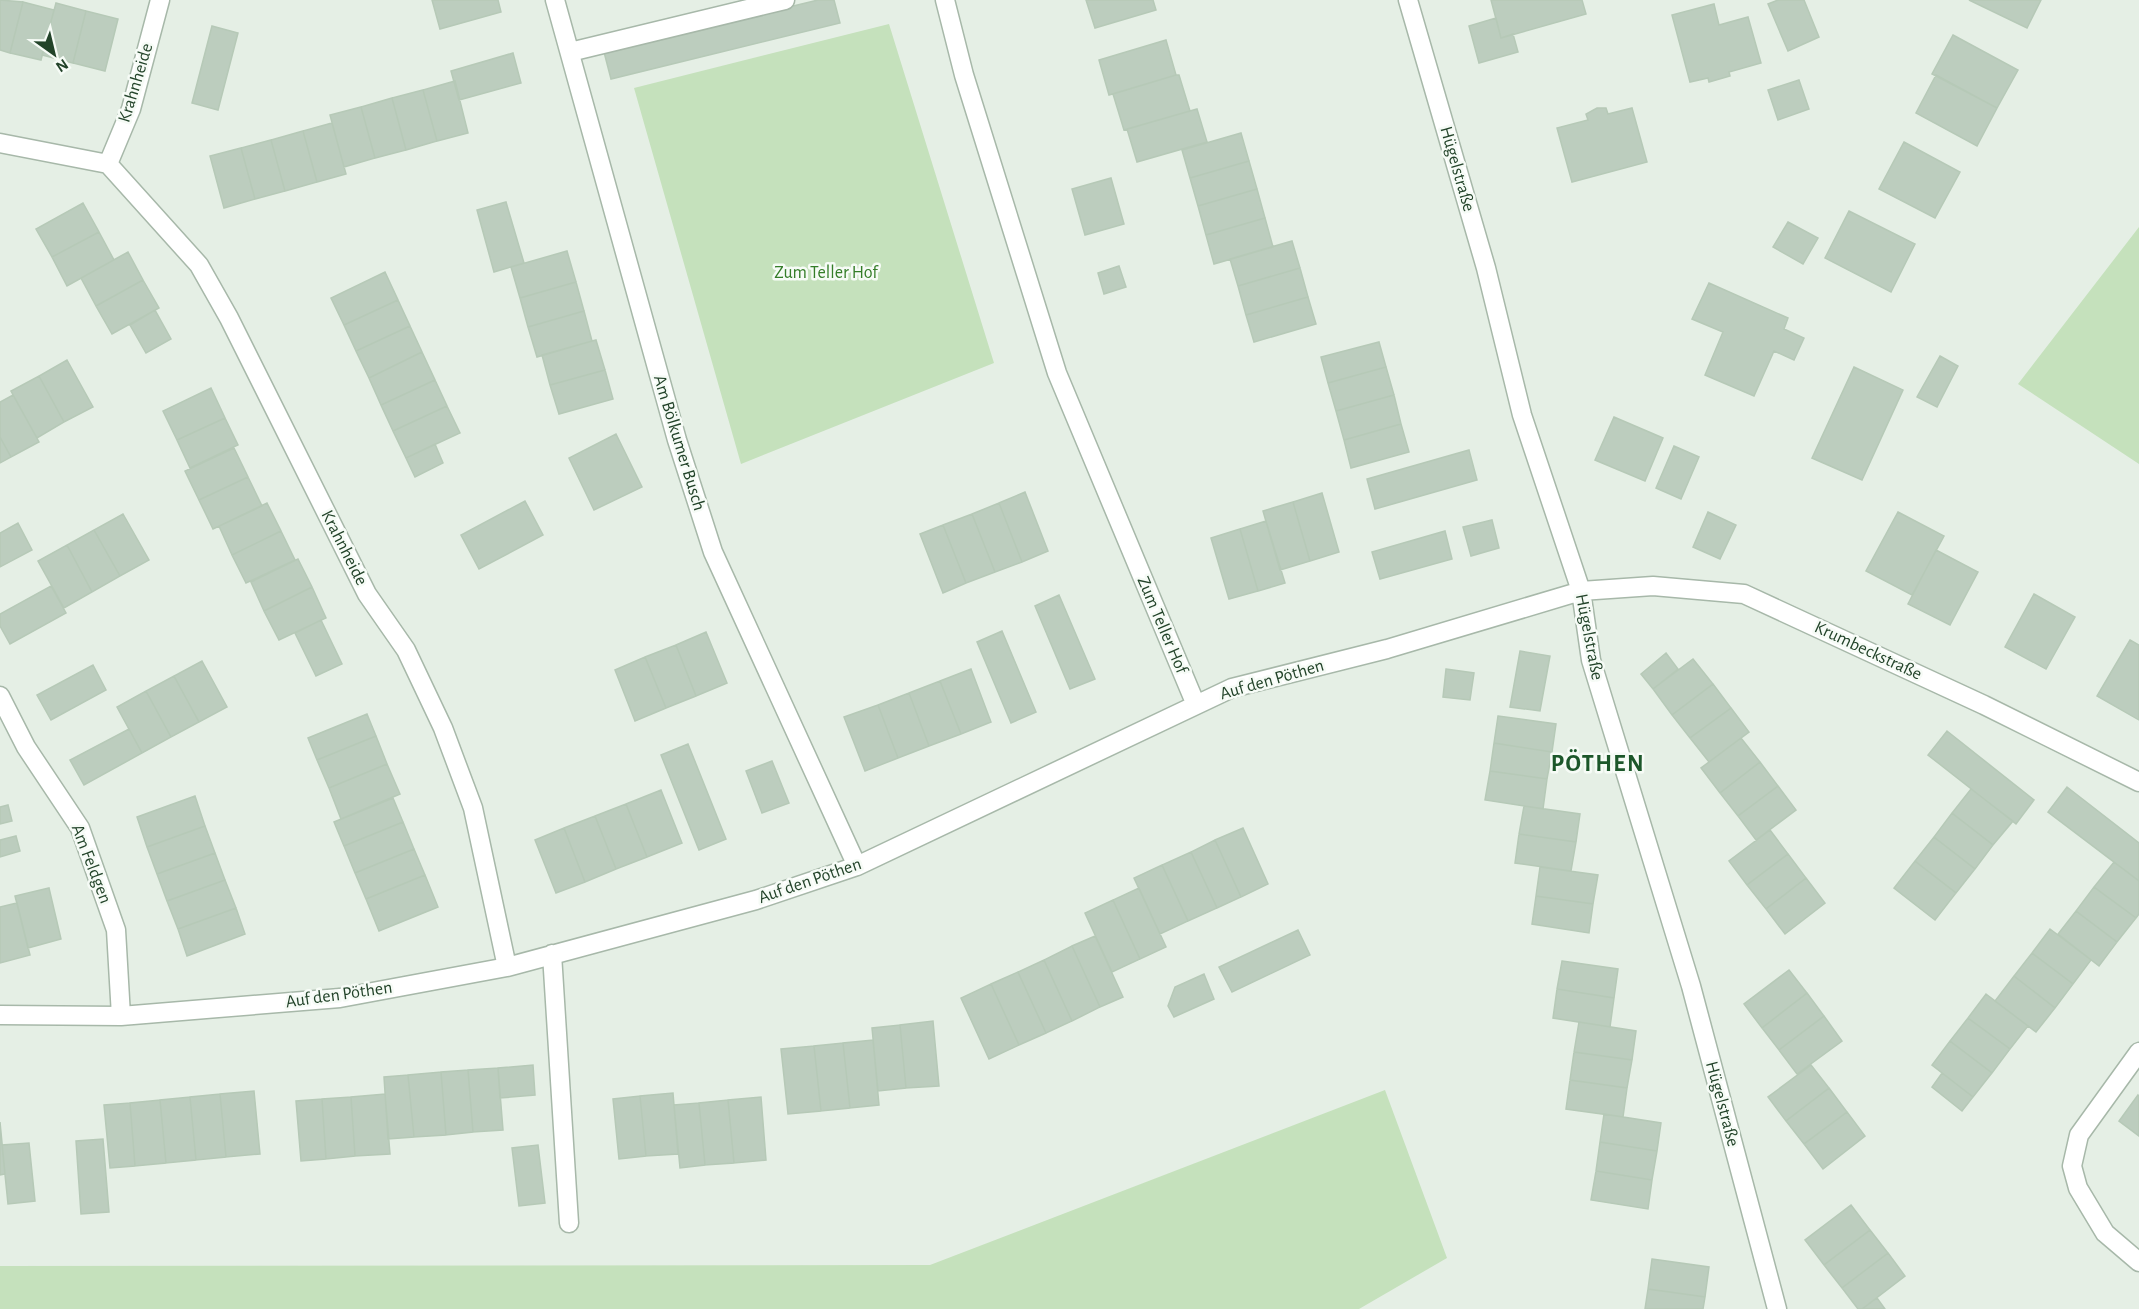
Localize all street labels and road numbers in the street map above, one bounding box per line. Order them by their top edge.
street label: Krahnheide [115,41,157,125]
street label: Hügelstraße [1436,124,1478,214]
street label: Am Bölkumer Busch [650,373,708,513]
street label: Krahnheide [317,508,371,588]
street label: Zum Teller Hof [1134,574,1191,678]
street label: Hügelstraße [1572,592,1606,682]
street label: Krumbeckstraße [1812,618,1924,684]
street label: Auf den Pöthen [1218,657,1326,703]
street label: Am Feldgen [68,822,114,906]
street label: Auf den Pöthen [756,855,864,907]
street label: Auf den Pöthen [285,979,393,1011]
street label: Hügelstraße [1702,1059,1742,1149]

